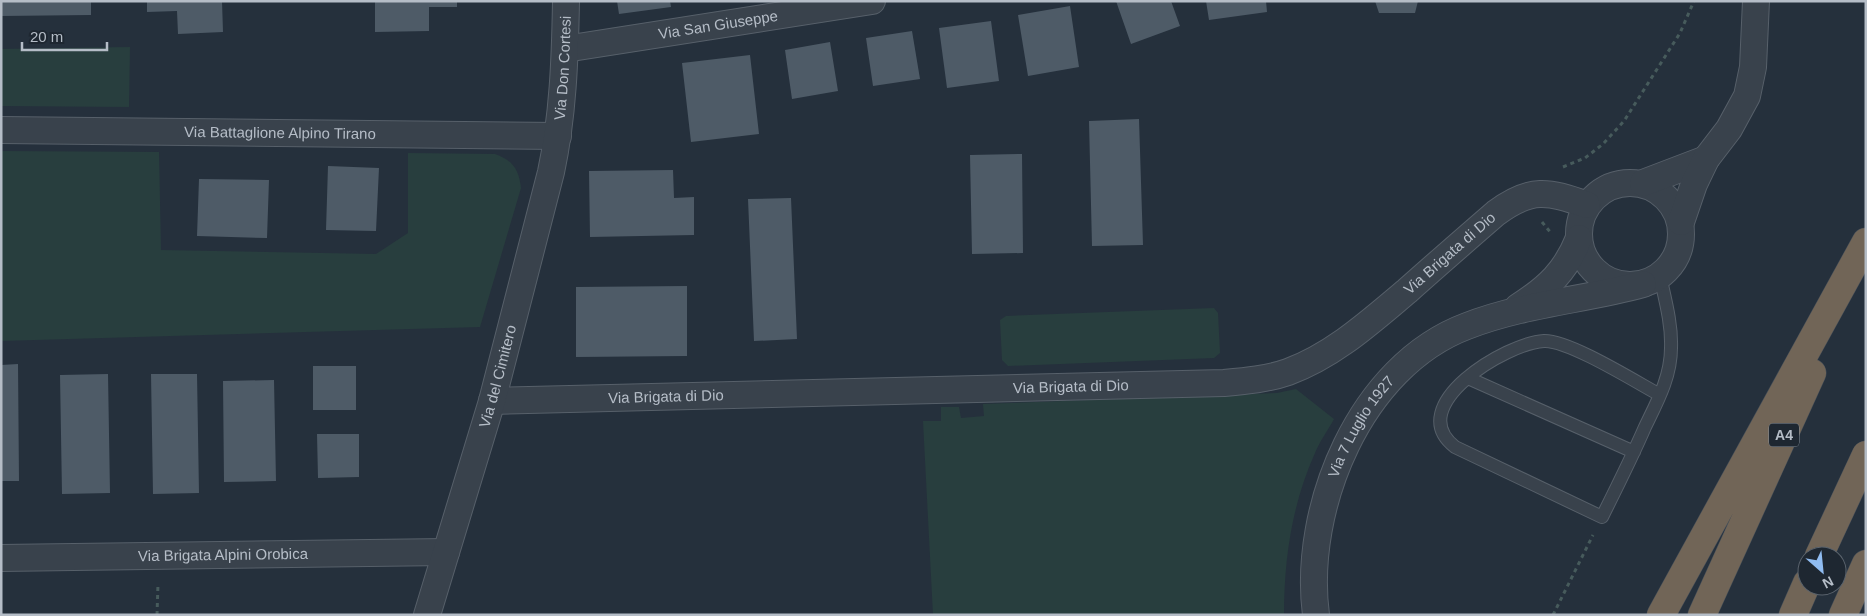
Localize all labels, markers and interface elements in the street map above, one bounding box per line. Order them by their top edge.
street label: Via San Giuseppe [657,7,779,42]
street label: Via Don Cortesi [551,15,574,121]
scale bar [22,20,108,52]
text: 20 m [30,28,63,45]
street label: Via Battaglione Alpino Tirano [184,123,376,142]
street label: Via Brigata di Dio [1400,209,1499,298]
street label: Via del Cimitero [475,323,519,430]
street label: Via 7 Luglio 1927 [1324,372,1397,480]
street label: Via Brigata di Dio [1013,376,1129,396]
street label: Via Brigata di Dio [608,386,724,406]
road number: A4 [1769,424,1799,446]
street label: Via Brigata Alpini Orobica [138,545,309,564]
north arrow [1797,546,1847,596]
text: N [1820,573,1836,592]

